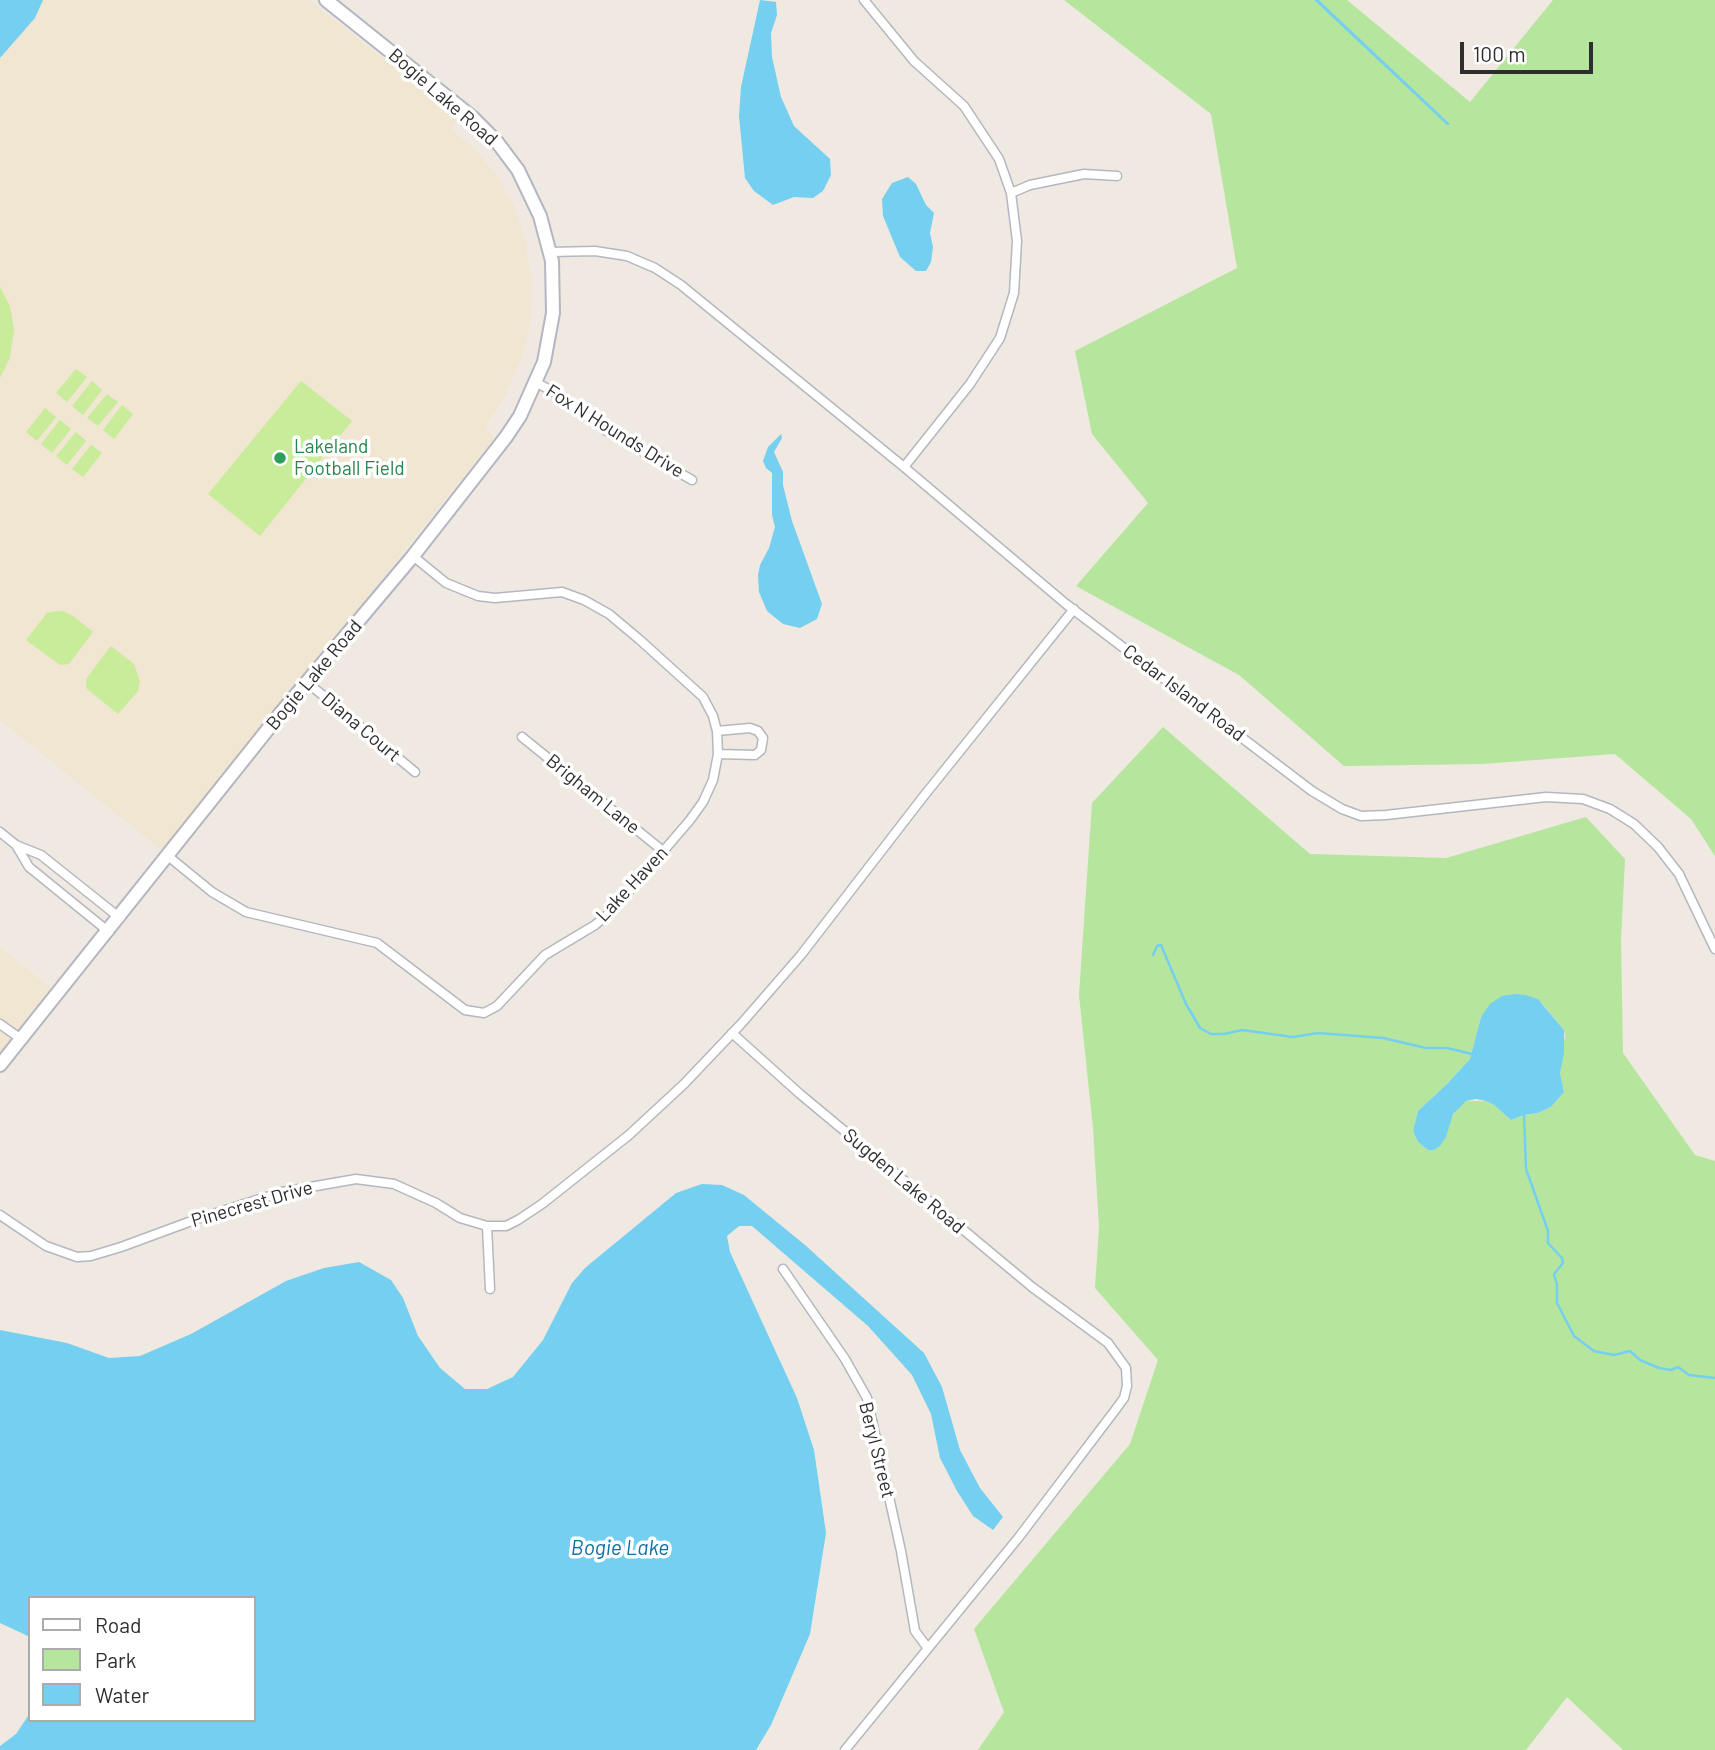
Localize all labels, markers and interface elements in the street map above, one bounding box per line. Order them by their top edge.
scale bar [1463,28,1596,72]
text: 100 m [1473,41,1526,66]
street label: Bogie Lake Road [384,44,502,150]
street label: Fox N Hounds Drive [542,379,688,483]
place label: Lakeland Football Field [294,436,405,480]
marker: Lakeland Football Field [272,450,288,466]
street label: Bogie Lake Road [261,615,367,735]
street label: Cedar Island Road [1118,640,1250,746]
street label: Diana Court [317,687,405,767]
street label: Brigham Lane [542,749,644,839]
street label: Lake Haven [591,842,673,926]
street label: Sugden Lake Road [839,1124,969,1238]
street label: Pinecrest Drive [189,1176,315,1232]
street label: Beryl Street [854,1400,900,1500]
water label: Bogie Lake [571,1535,669,1561]
legend [28,1596,256,1722]
text: Road [95,1612,141,1637]
text: Park [95,1647,136,1672]
text: Water [95,1682,149,1707]

